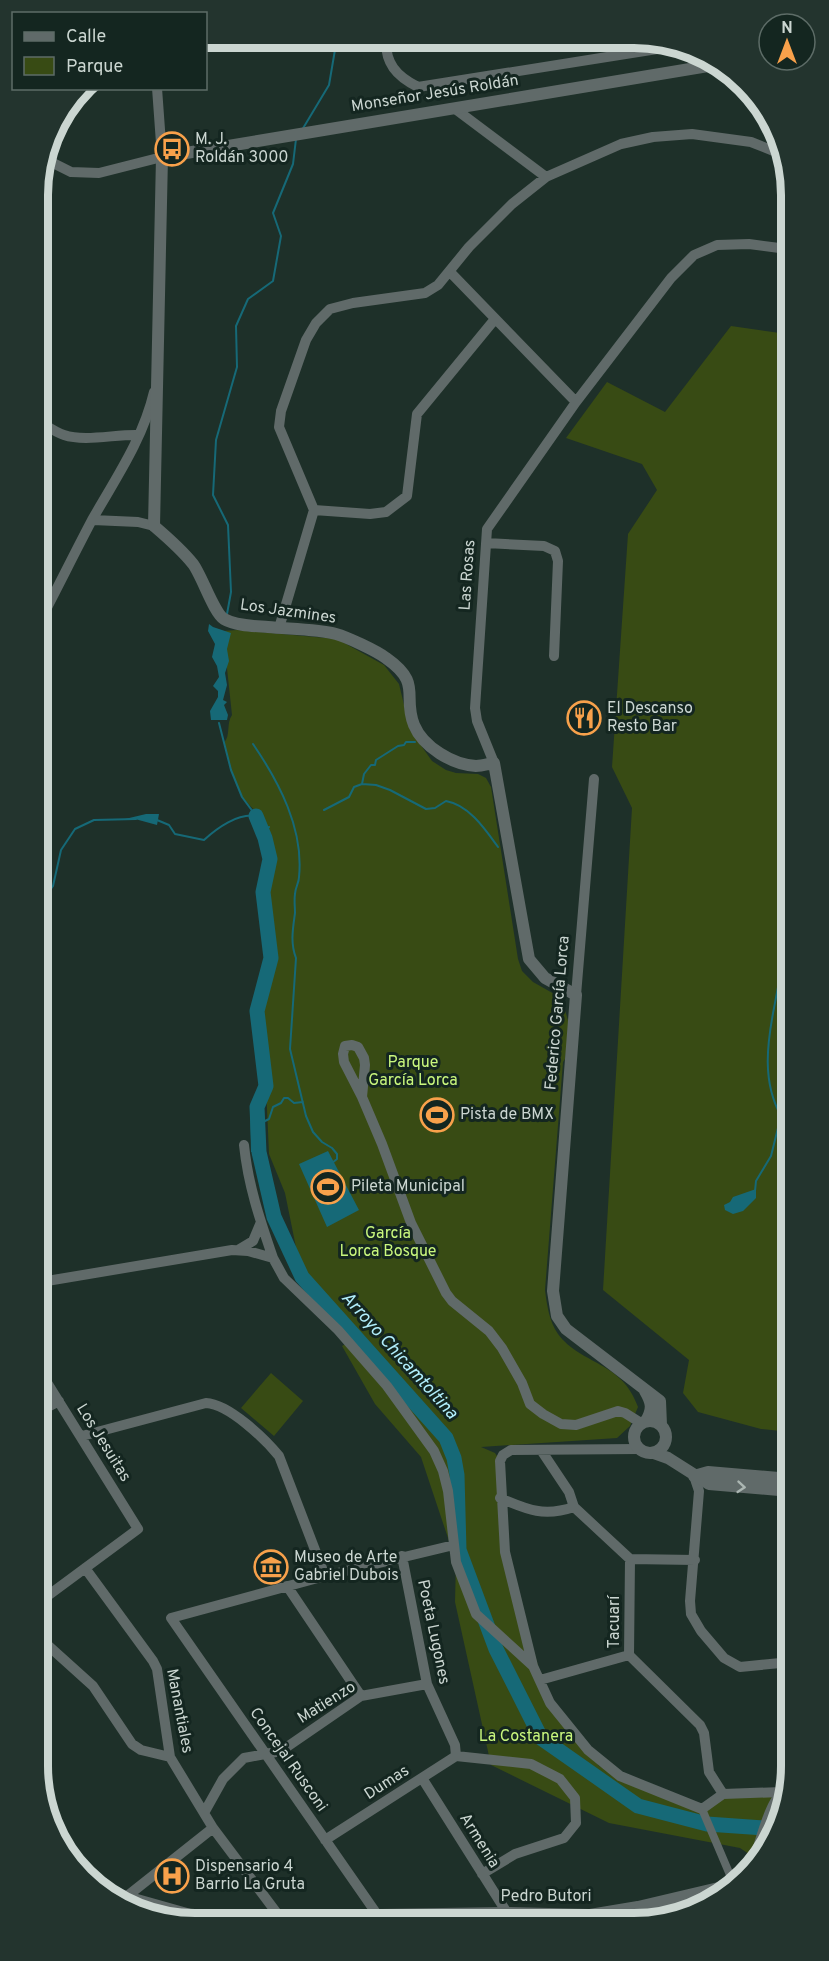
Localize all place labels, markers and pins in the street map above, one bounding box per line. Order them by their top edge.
place label: M. J. Roldán 3000 [195,130,289,168]
bus stop icon: M. J. Roldán 3000 [154,131,190,167]
place label: El Descanso Resto Bar [607,699,693,737]
restaurant icon: El Descanso Resto Bar [566,700,602,736]
sports icon: Pista de BMX [419,1097,455,1133]
place label: Pista de BMX [460,1105,554,1125]
sports icon: Pileta Municipal [310,1169,346,1205]
place label: Pileta Municipal [351,1177,465,1197]
place label: Museo de Arte Gabriel Dubois [294,1548,399,1586]
museum icon: Museo de Arte Gabriel Dubois [253,1549,289,1585]
place label: Dispensario 4 Barrio La Gruta [195,1857,305,1895]
hospital icon: Dispensario 4 Barrio La Gruta [154,1858,190,1894]

